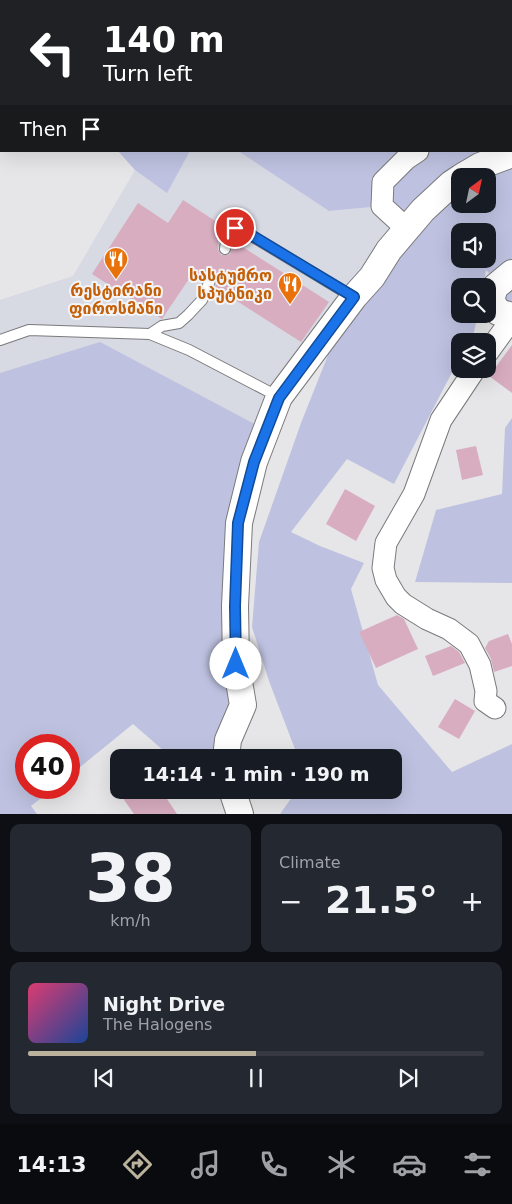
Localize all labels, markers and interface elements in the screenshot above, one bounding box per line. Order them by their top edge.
icon: left [20,20,85,85]
text: 140 m [103,20,225,60]
text: Turn left [103,61,192,86]
icon: arrive [77,115,105,143]
text: Then [20,118,67,140]
north arrow [451,168,496,212]
map controls [451,168,496,378]
pin [214,207,256,249]
icon: arrive [221,214,249,242]
button: sound [451,223,496,268]
restaurant icon: რესტირანი ფიროსმანი [103,246,129,280]
place label: სასტუმრო სპუტნიკი [189,266,272,303]
restaurant icon: სასტუმრო სპუტნიკი [277,271,303,305]
button: search [451,278,496,323]
place label: რესტირანი ფიროსმანი [69,281,163,318]
button: layers [451,333,496,378]
position arrow [209,637,261,689]
speed limit sign: 40 [15,734,80,799]
text: 14:14 · 1 min · 190 m [142,763,370,785]
text: 38 [85,841,176,916]
text: Climate [279,853,341,872]
text: 21.5° [325,878,438,922]
text: − [279,885,302,918]
text: + [461,885,484,918]
text: km/h [110,911,151,930]
text: Night Drive [103,993,225,1015]
text: The Halogens [103,1015,212,1034]
icon: previous [90,1064,118,1092]
icon: pause [242,1064,270,1092]
icon: next [394,1064,422,1092]
icon: directions [120,1147,155,1182]
icon: music [188,1147,223,1182]
icon: phone [256,1147,291,1182]
icon: climate [324,1147,359,1182]
icon: car [392,1147,427,1182]
icon: filters [460,1147,495,1182]
text: 14:13 [17,1152,87,1177]

